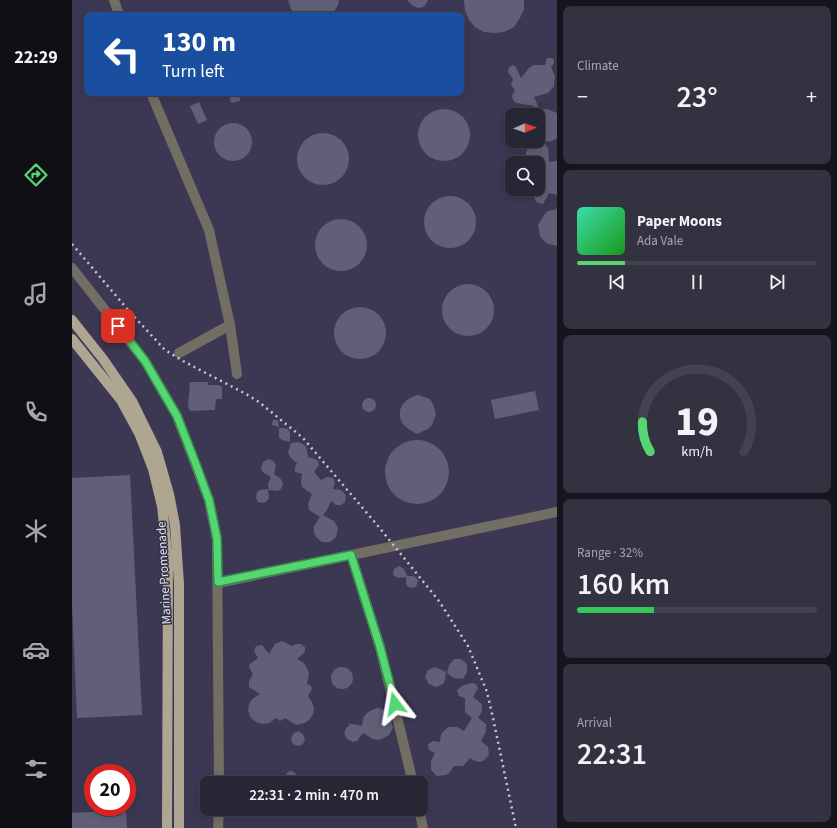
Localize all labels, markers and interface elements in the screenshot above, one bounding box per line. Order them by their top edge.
text: 130 m [162,22,236,62]
icon: left [96,28,148,80]
text: 22:29 [14,45,58,70]
text: Climate [577,57,619,75]
text: Turn left [162,59,224,84]
text: 23° [676,76,718,119]
text: − [577,81,588,113]
text: + [806,81,817,113]
north arrow [505,108,545,148]
map controls [505,108,545,196]
button: search [505,156,545,196]
icon: directions [22,161,50,189]
text: Paper Moons [637,211,722,232]
text: Ada Vale [637,232,683,250]
icon: previous [606,271,628,293]
icon: pause [686,271,708,293]
icon: next [766,271,788,293]
icon: music [22,280,50,308]
pin [101,309,135,343]
icon: arrive [107,315,129,337]
text: 19 [675,392,719,452]
icon: phone [22,398,50,426]
text: km/h [681,441,713,462]
icon: climate [22,517,50,545]
street label: Marine Promenade [152,521,176,625]
text: Range · 32% [577,544,643,562]
text: 160 km [577,563,670,606]
icon: car [22,636,50,664]
position arrow [374,683,416,725]
text: Arrival [577,714,612,732]
text: 22:31 [577,733,647,776]
icon: filters [22,755,50,783]
speed limit sign: 20 [84,764,136,816]
text: 22:31 · 2 min · 470 m [249,785,379,806]

